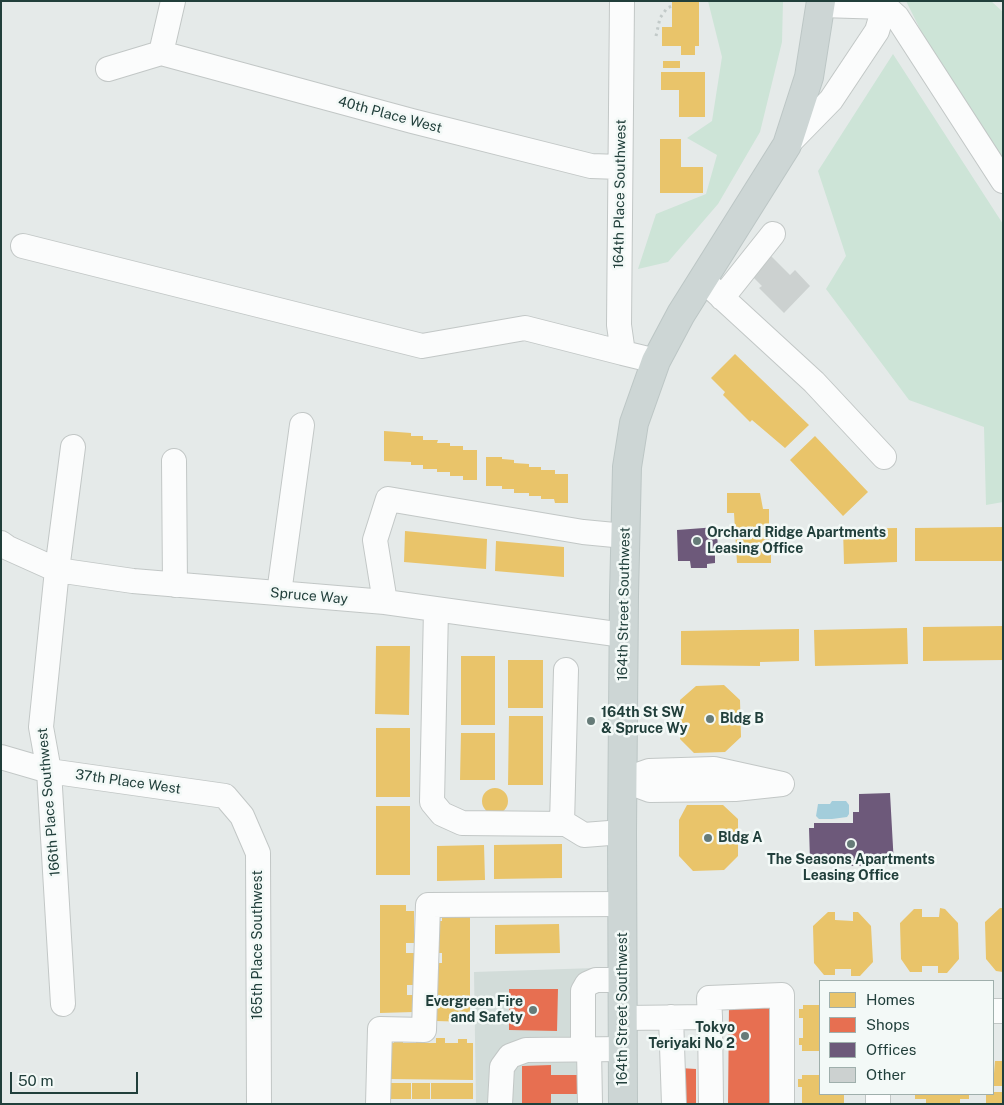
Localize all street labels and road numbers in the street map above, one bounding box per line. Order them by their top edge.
street label: 40th Place West [336,93,444,137]
street label: 164th Place Southwest [610,119,630,269]
street label: 164th Street Southwest [614,527,634,681]
street label: Spruce Way [269,584,349,608]
street label: 166th Place Southwest [34,727,64,877]
street label: 37th Place West [74,766,182,798]
street label: 165th Place Southwest [250,870,266,1020]
street label: 164th Street Southwest [615,932,631,1086]

